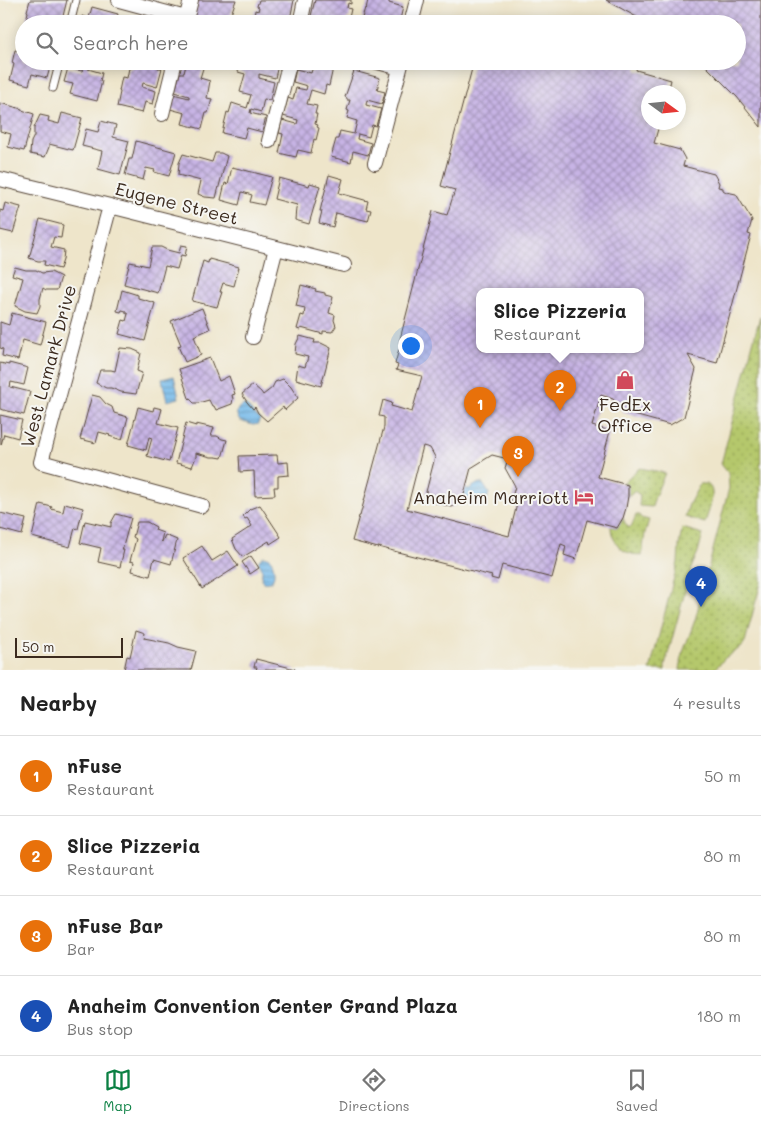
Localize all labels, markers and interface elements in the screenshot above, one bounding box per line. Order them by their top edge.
search box [15,15,746,70]
icon: search [33,29,61,57]
text: Search here [73,30,189,55]
north arrow [641,85,686,130]
street label: Eugene Street [113,176,241,230]
street label: West Lamark Drive [15,282,81,450]
popup [476,288,644,353]
text: Slice Pizzeria [493,298,627,323]
text: Restaurant [493,323,581,344]
your location [398,333,424,359]
shop icon: FedEx Office [614,369,636,391]
pin: 2 [544,370,576,411]
pin: 1 [464,387,496,428]
place label: FedEx Office [597,392,653,437]
pin: 3 [502,436,534,477]
place label: Anaheim Marriott [413,485,569,509]
hotel icon: Anaheim Marriott [573,486,595,508]
pin: 4 [685,566,717,607]
scale bar [15,635,122,658]
text: 50 m [22,637,54,656]
text: Nearby [20,689,97,716]
text: 4 results [673,692,741,713]
text: nFuse [67,753,122,778]
text: 1 [32,765,40,786]
text: 50 m [704,765,741,786]
text: Restaurant [67,778,155,799]
text: Slice Pizzeria [67,833,200,858]
text: 2 [32,845,40,866]
text: 80 m [704,845,741,866]
text: Restaurant [67,858,155,879]
text: nFuse Bar [67,913,163,938]
text: 3 [31,925,41,946]
text: 80 m [704,925,741,946]
text: Bar [67,938,95,959]
text: Anaheim Convention Center Grand Plaza [67,993,458,1018]
text: 4 [31,1005,41,1026]
text: 180 m [696,1005,741,1026]
text: Bus stop [67,1018,133,1039]
tab: Map [103,1066,132,1115]
tab: Directions [338,1066,410,1115]
tab: Saved [616,1066,658,1115]

